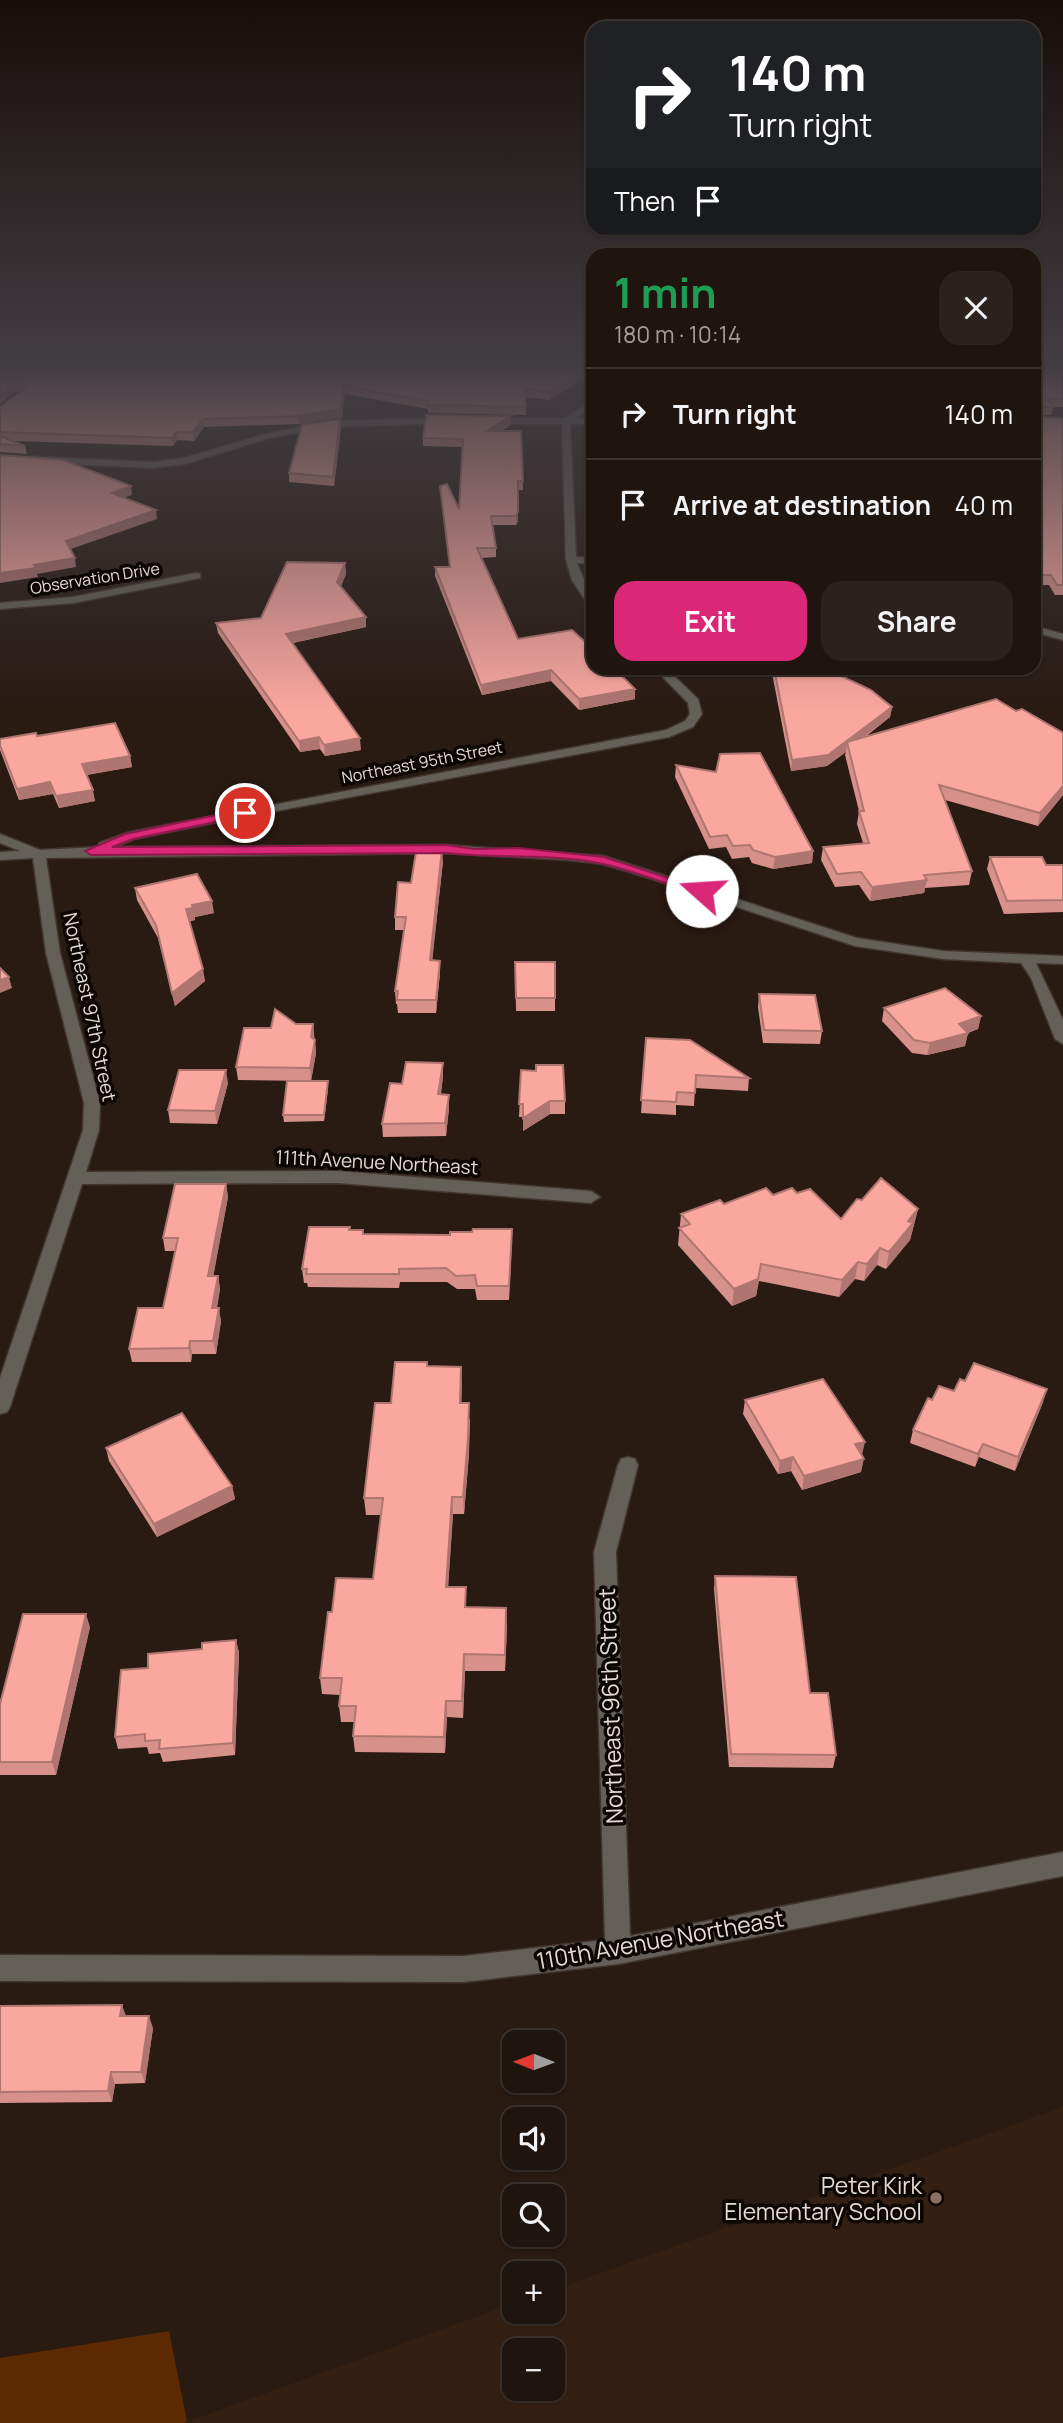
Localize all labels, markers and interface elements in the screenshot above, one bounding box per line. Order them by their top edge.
text: 140 m [729,39,866,106]
icon: right [614,49,705,140]
text: Turn right [729,103,872,147]
icon: arrive [689,182,727,220]
text: Then [614,183,675,219]
text: 1 min [614,263,717,321]
button: close [939,271,1013,345]
text: 180 m · 10:14 [614,318,741,350]
icon: right [614,395,652,433]
text: Turn right [673,396,797,432]
text: 140 m [944,396,1013,432]
icon: arrive [614,486,652,524]
text: Arrive at destination [673,487,931,523]
text: 40 m [955,487,1013,523]
street label: Observation Drive [29,557,161,599]
button: Exit [614,581,807,661]
button: Share [821,581,1013,661]
street label: Northeast 95th Street [340,736,504,788]
pin [215,783,275,843]
icon: arrive [226,794,264,832]
position arrow [665,854,739,928]
street label: Northeast 97th Street [57,910,123,1104]
street label: 111th Avenue Northeast [275,1144,479,1180]
street label: Northeast 96th Street [590,1588,630,1824]
street label: 110th Avenue Northeast [534,1901,786,1977]
north arrow [502,2030,565,2093]
map controls [502,2030,565,2401]
button: sound [502,2107,565,2170]
place label: Peter Kirk Elementary School [724,2169,923,2227]
button: search [502,2184,565,2247]
marker: Peter Kirk Elementary School [928,2190,944,2206]
button: + [502,2261,565,2324]
button: − [502,2338,565,2401]

